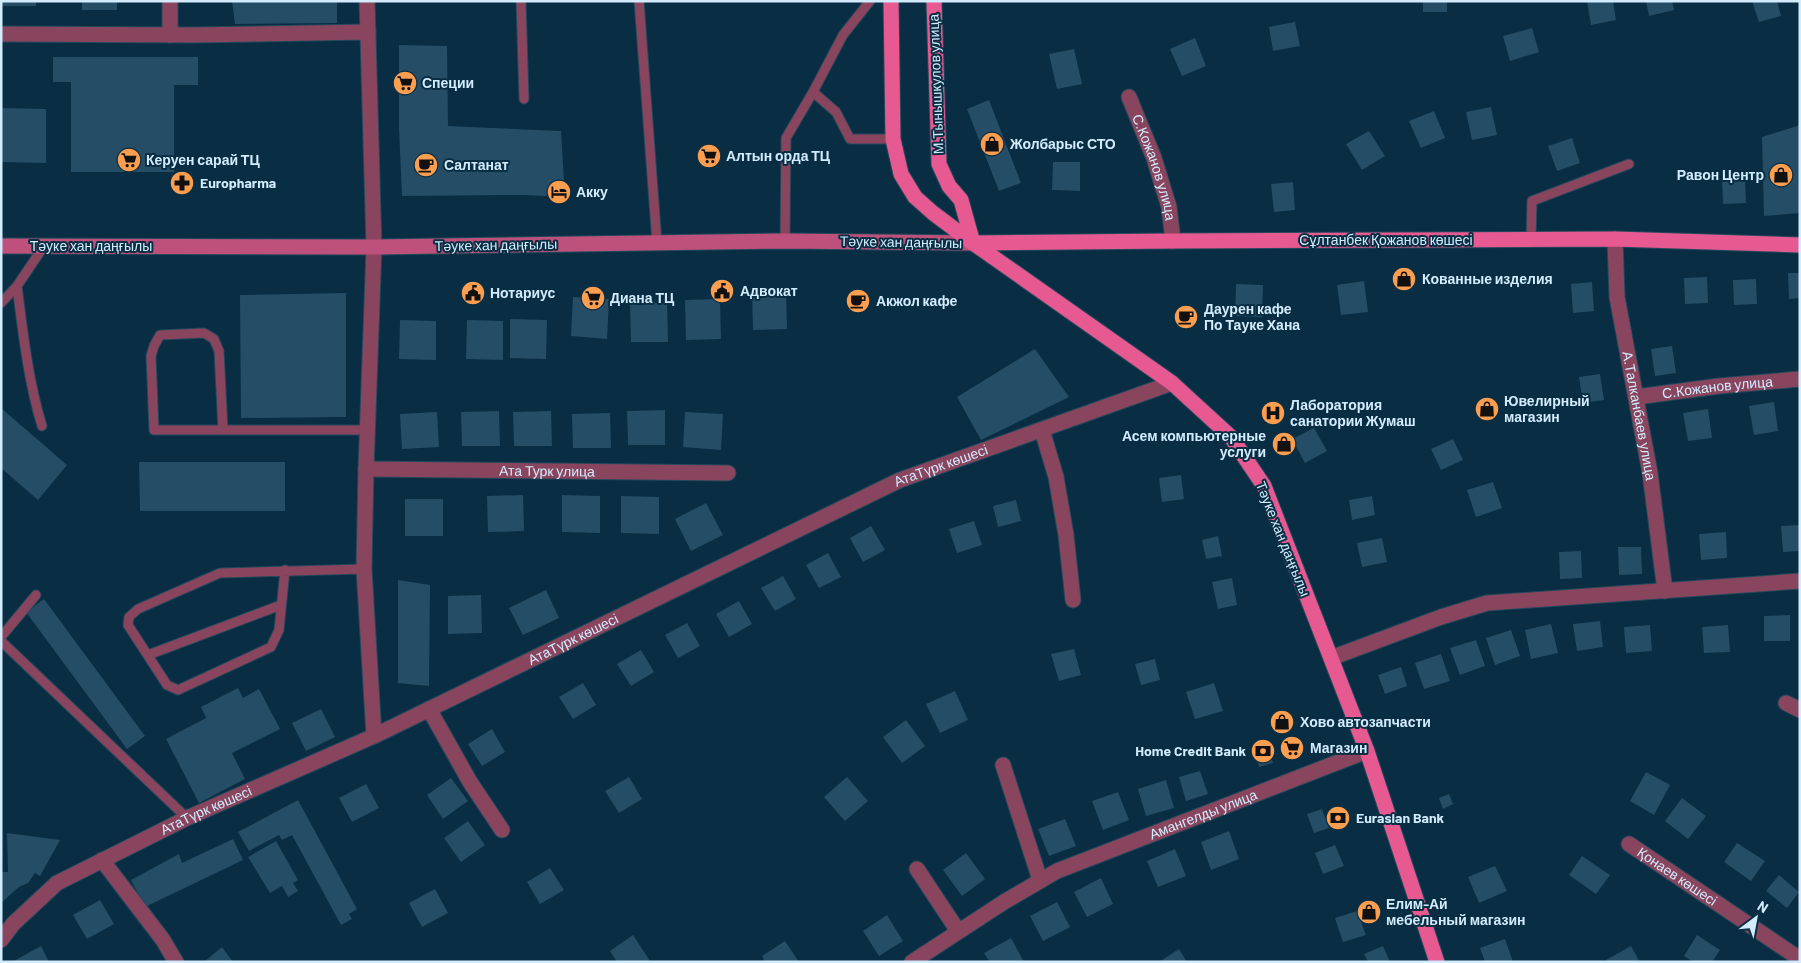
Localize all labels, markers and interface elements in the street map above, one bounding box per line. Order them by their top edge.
street label: М.Тынышкулов улица [925,13,946,154]
supermarket icon: Специи [392,70,418,96]
place label: Специи [422,74,474,91]
street label: С.Кожанов улица [1129,111,1180,222]
shop icon: Жолбарыс СТО [979,131,1005,157]
place label: Жолбарыс СТО [1009,135,1116,152]
supermarket icon: Алтын орда ТЦ [696,143,722,169]
supermarket icon: Керуен сарай ТЦ [116,147,142,173]
place label: Алтын орда ТЦ [726,147,831,164]
place label: Керуен сарай ТЦ [146,151,260,168]
cafe icon: Салтанат [413,152,439,178]
place label: Салтанат [444,156,509,173]
shop icon: Равон Центр [1768,162,1794,188]
place label: Равон Центр [1677,166,1764,183]
pharmacy icon: Europharma [169,170,195,196]
place label: Europharma [200,174,276,191]
hotel icon: Акку [546,179,572,205]
place label: Акку [576,183,608,200]
street label: Сұлтанбек Қожанов көшесі [1299,231,1473,248]
street label: Тәуке хан даңғылы [840,232,962,251]
street label: Тәуке хан даңғылы [435,235,557,254]
street label: Тәуке хан даңғылы [30,237,152,254]
shop icon: Кованные изделия [1391,266,1417,292]
place label: Кованные изделия [1422,270,1553,287]
public building icon: Адвокат [709,278,735,304]
public building icon: Нотариус [460,280,486,306]
place label: Адвокат [740,282,798,299]
place label: Нотариус [490,284,556,301]
supermarket icon: Диана ТЦ [580,285,606,311]
cafe icon: Акжол кафе [845,288,871,314]
place label: Диана ТЦ [610,289,675,306]
place label: Акжол кафе [876,292,957,309]
place label: Даурен кафе По Тауке Хана [1204,300,1300,333]
cafe icon: Даурен кафе По Тауке Хана [1173,304,1199,330]
street label: А.Талканбаев улица [1619,350,1660,482]
street label: С.Кожанов улица [1661,372,1774,401]
place label: Ювелирный магазин [1504,392,1590,425]
place label: Лаборатория санатории Жумаш [1290,396,1416,429]
shop icon: Ювелирный магазин [1474,396,1500,422]
hospital icon: Лаборатория санатории Жумаш [1260,400,1286,426]
place label: Асем компьютерные услуги [1122,427,1266,460]
shop icon: Асем компьютерные услуги [1271,431,1297,457]
street label: АтаТүрк көшесі [891,440,990,490]
street label: Ата Турк улица [499,461,595,480]
street label: Тәуке хан даңғылы [1253,479,1314,599]
street label: АтаТүрк көшесі [525,610,621,668]
shop icon: Хово автозапчасти [1269,709,1295,735]
place label: Хово автозапчасти [1300,713,1431,730]
supermarket icon: Магазин [1279,735,1305,761]
bank icon: Home Credit Bank [1250,738,1276,764]
place label: Магазин [1310,739,1367,756]
place label: Home Credit Bank [1135,742,1247,759]
street label: АтаТүрк көшесі [157,782,254,838]
street label: Амангелды улица [1147,785,1260,843]
bank icon: Eurasian Bank [1325,805,1351,831]
place label: Eurasian Bank [1356,809,1445,826]
street label: Қонаев көшесі [1634,843,1721,909]
north arrow [1731,893,1781,943]
place label: Елим-Ай мебельный магазин [1386,895,1525,928]
text: N [1755,897,1772,916]
shop icon: Елим-Ай мебельный магазин [1356,899,1382,925]

